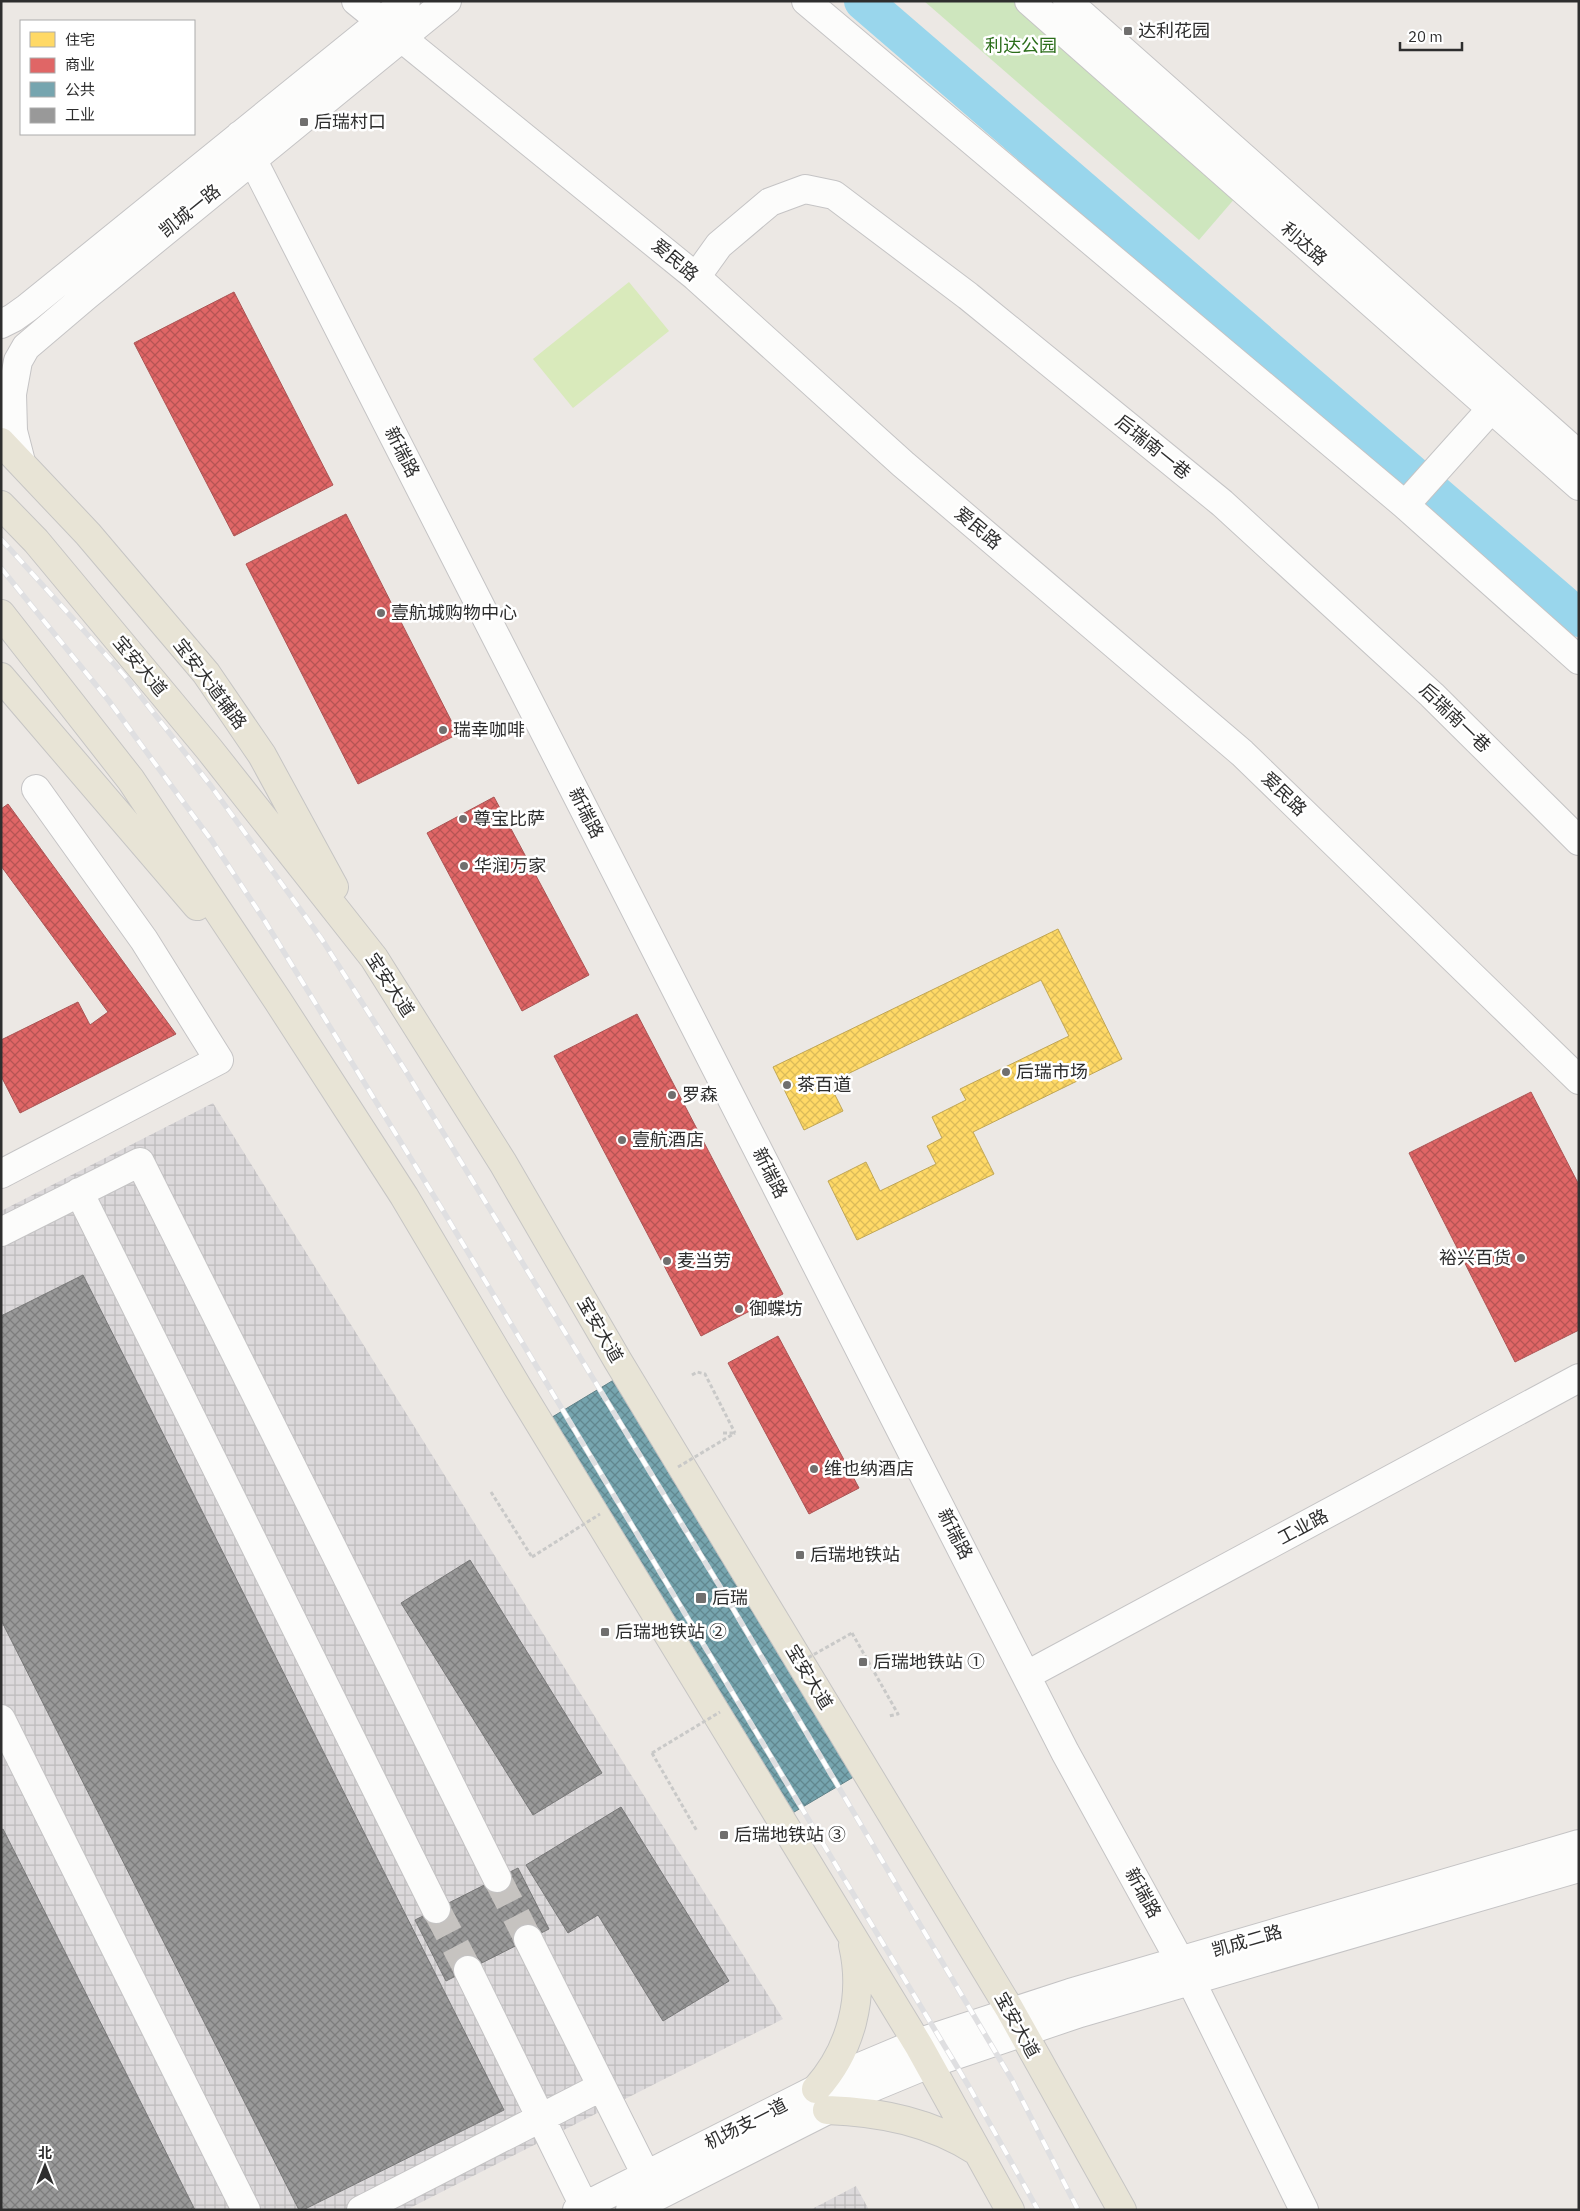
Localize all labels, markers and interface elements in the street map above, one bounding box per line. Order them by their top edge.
place label: 达利花园 [1138,19,1210,42]
legend [20,20,195,135]
scale bar [1400,20,1462,52]
marker: 达利花园 [1122,25,1134,37]
text: 20 m [1408,27,1443,46]
text: 住宅 [65,30,95,49]
park label: 利达公园 [985,34,1057,57]
text: 商业 [65,55,95,74]
text: 公共 [65,80,95,99]
text: 工业 [65,105,95,124]
place label: 后瑞村口 [314,110,386,133]
marker: 后瑞村口 [298,116,310,128]
street label: 凯城一路 [154,179,225,242]
street label: 利达路 [1276,217,1332,270]
street label: 爱民路 [647,233,703,286]
street label: 后瑞南一巷 [1111,409,1196,484]
street label: 新瑞路 [380,422,425,481]
street label: 爱民路 [950,501,1006,554]
place label: 壹航城购物中心 [391,601,517,624]
marker: 壹航城购物中心 [375,607,387,619]
street label: 宝安大道 [108,631,172,701]
street label: 宝安大道辅路 [169,634,252,734]
street label: 后瑞南一巷 [1415,678,1496,757]
place label: 瑞幸咖啡 [453,718,525,741]
marker: 瑞幸咖啡 [437,724,449,736]
street label: 爱民路 [1257,767,1312,821]
street label: 新瑞路 [564,783,609,842]
place label: 尊宝比萨 [473,807,545,830]
marker: 尊宝比萨 [457,813,469,825]
place label: 华润万家 [474,854,546,877]
marker: 华润万家 [458,860,470,872]
street label: 宝安大道 [361,948,420,1021]
place label: 后瑞市场 [1016,1060,1088,1083]
marker: 后瑞市场 [1000,1066,1012,1078]
place label: 茶百道 [797,1073,851,1096]
marker: 茶百道 [781,1079,793,1091]
place label: 罗森 [682,1083,718,1106]
marker: 罗森 [666,1089,678,1101]
place label: 壹航酒店 [632,1128,704,1151]
marker: 壹航酒店 [616,1134,628,1146]
street label: 新瑞路 [748,1143,793,1202]
place label: 裕兴百货 [1439,1246,1511,1269]
place label: 麦当劳 [677,1249,731,1272]
marker: 裕兴百货 [1515,1252,1527,1264]
marker: 麦当劳 [661,1255,673,1267]
street label: 宝安大道 [572,1293,628,1367]
place label: 御蝶坊 [749,1297,803,1320]
marker: 御蝶坊 [733,1303,745,1315]
place label: 维也纳酒店 [824,1457,914,1480]
marker: 维也纳酒店 [808,1463,820,1475]
street label: 新瑞路 [933,1504,978,1563]
street label: 工业路 [1274,1504,1332,1549]
place label: 后瑞地铁站 [810,1543,900,1566]
marker: 后瑞地铁站 [794,1549,806,1561]
place label: 后瑞 [712,1586,748,1609]
marker: 后瑞 [694,1591,708,1605]
place label: 后瑞地铁站 ② [615,1620,727,1643]
marker: 后瑞地铁站 ② [599,1626,611,1638]
street label: 宝安大道 [781,1640,838,1714]
place label: 后瑞地铁站 ① [873,1650,985,1673]
marker: 后瑞地铁站 ① [857,1656,869,1668]
place label: 后瑞地铁站 ③ [734,1823,846,1846]
marker: 后瑞地铁站 ③ [718,1829,730,1841]
street label: 新瑞路 [1120,1864,1167,1922]
street label: 凯成二路 [1209,1920,1285,1961]
street label: 宝安大道 [990,1988,1045,2062]
street label: 机场支一道 [700,2093,791,2154]
north arrow [20,2141,70,2191]
text: 北 [38,2144,52,2162]

